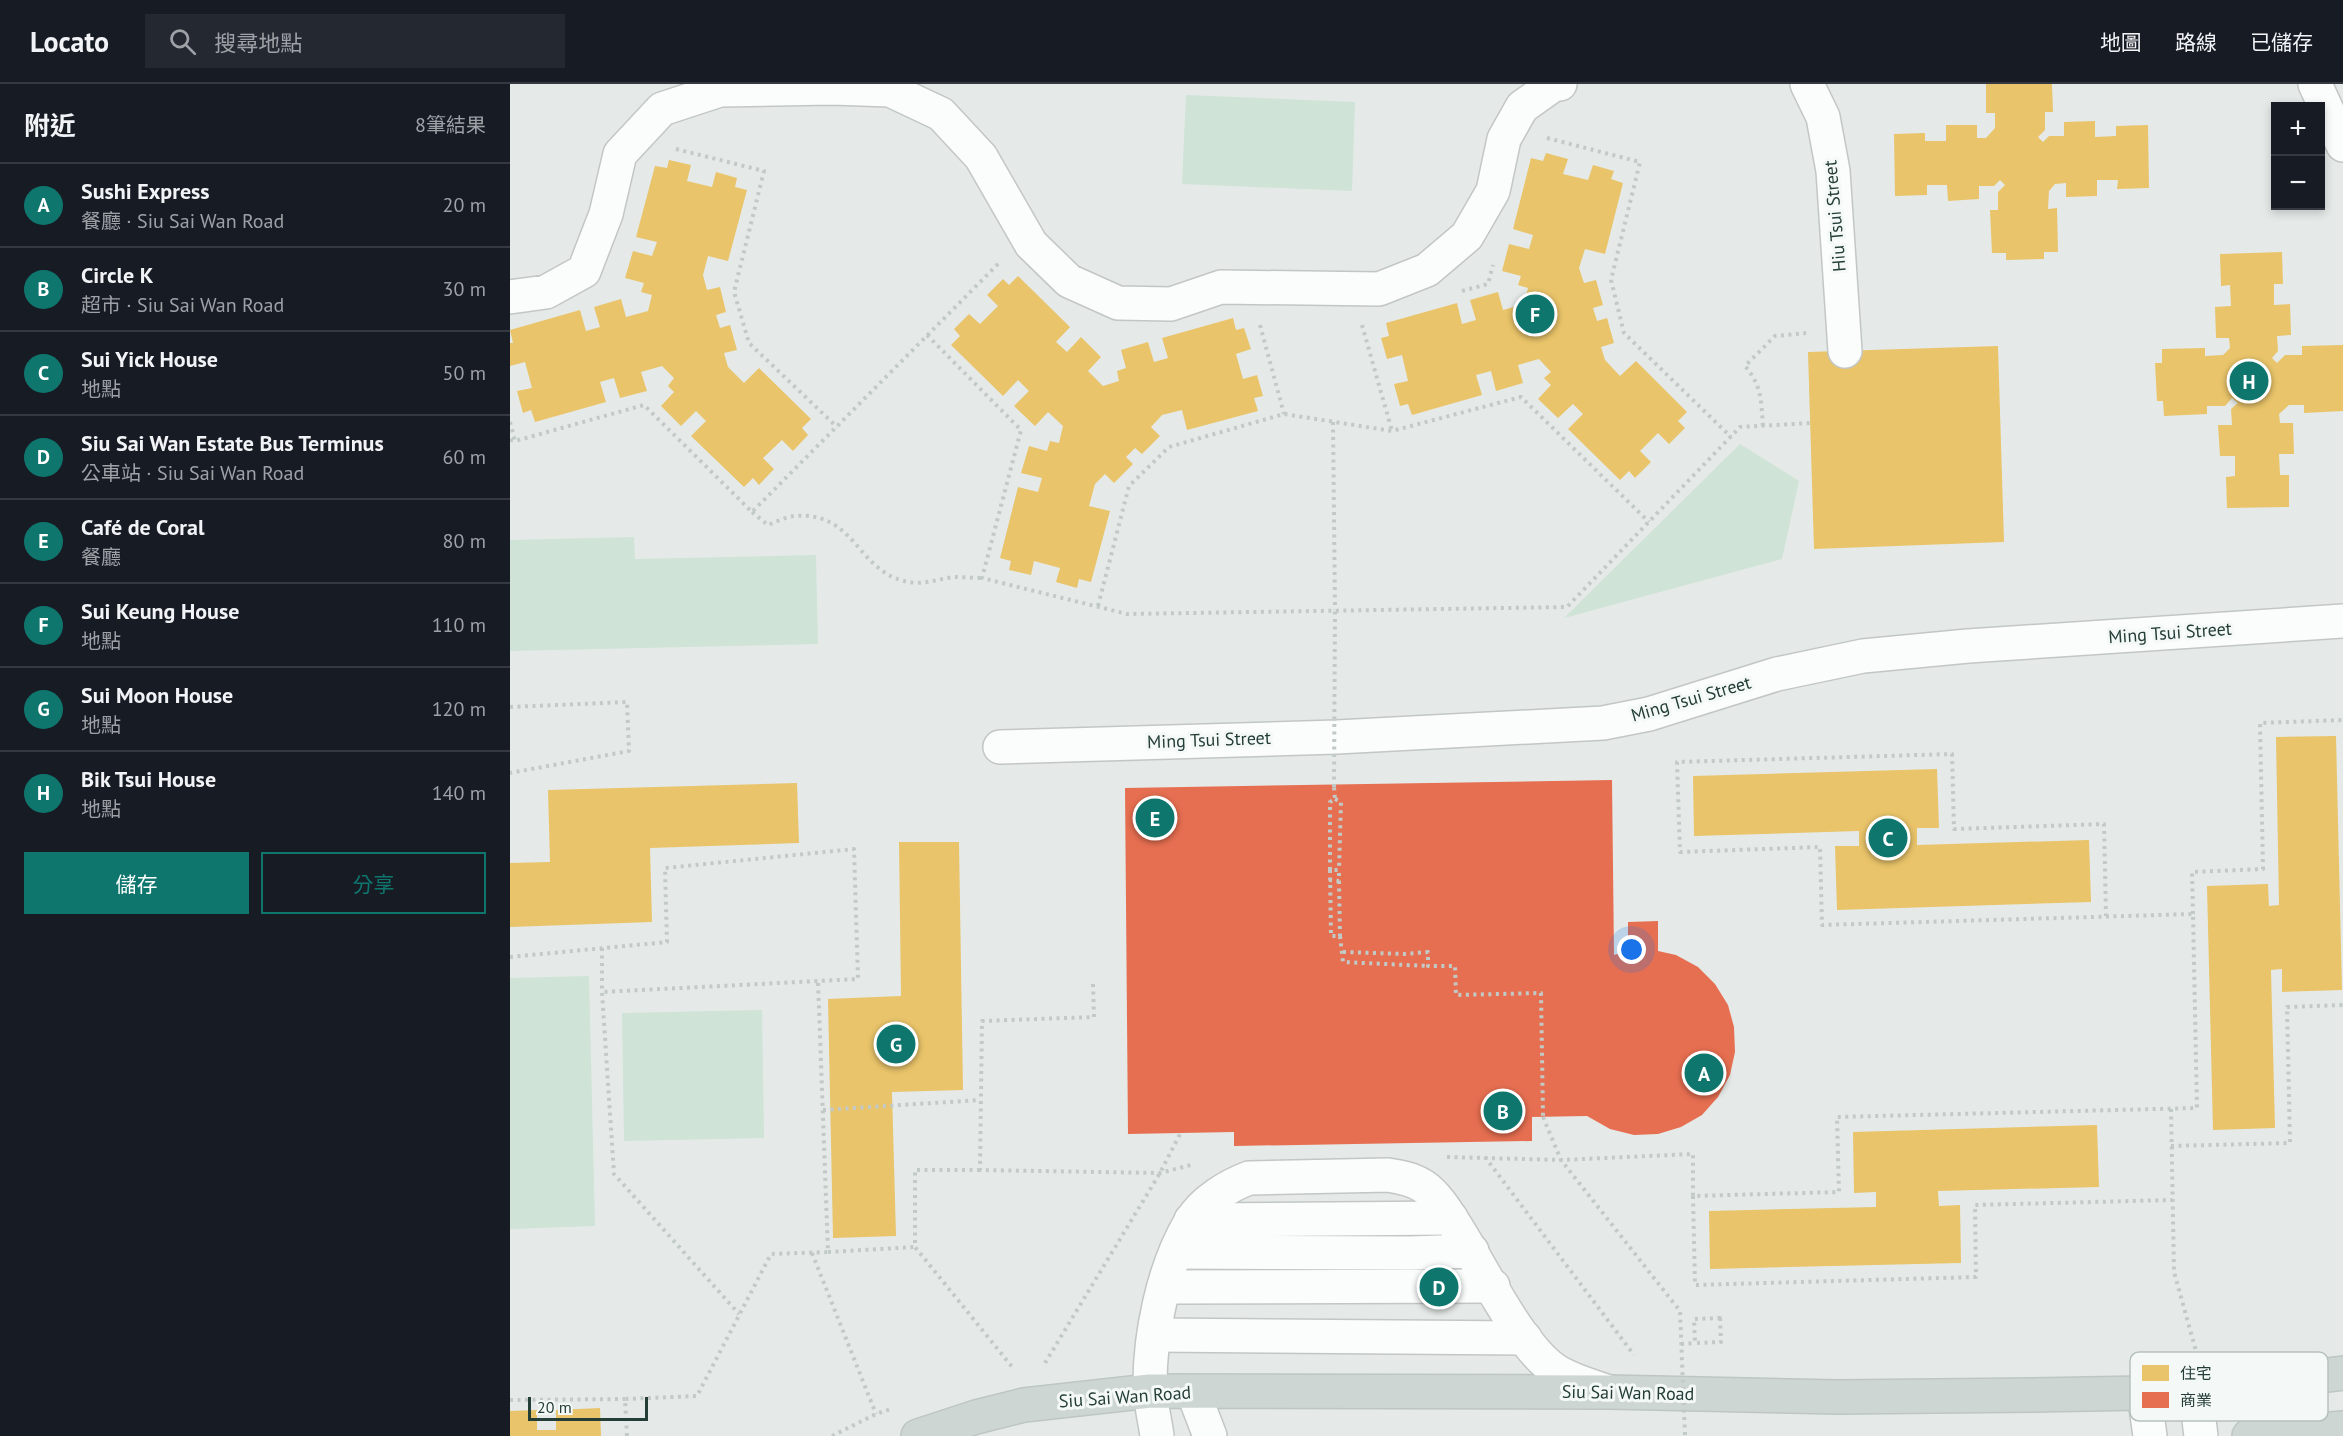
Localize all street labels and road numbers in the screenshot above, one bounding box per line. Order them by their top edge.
street label: Hiu Tsui Street [1818,159,1851,273]
street label: Ming Tsui Street [2107,617,2233,648]
street label: Ming Tsui Street [1628,670,1754,727]
street label: Ming Tsui Street [1147,726,1271,753]
street label: Siu Sai Wan Road [1058,1380,1192,1413]
street label: Siu Sai Wan Road [1562,1380,1694,1405]

